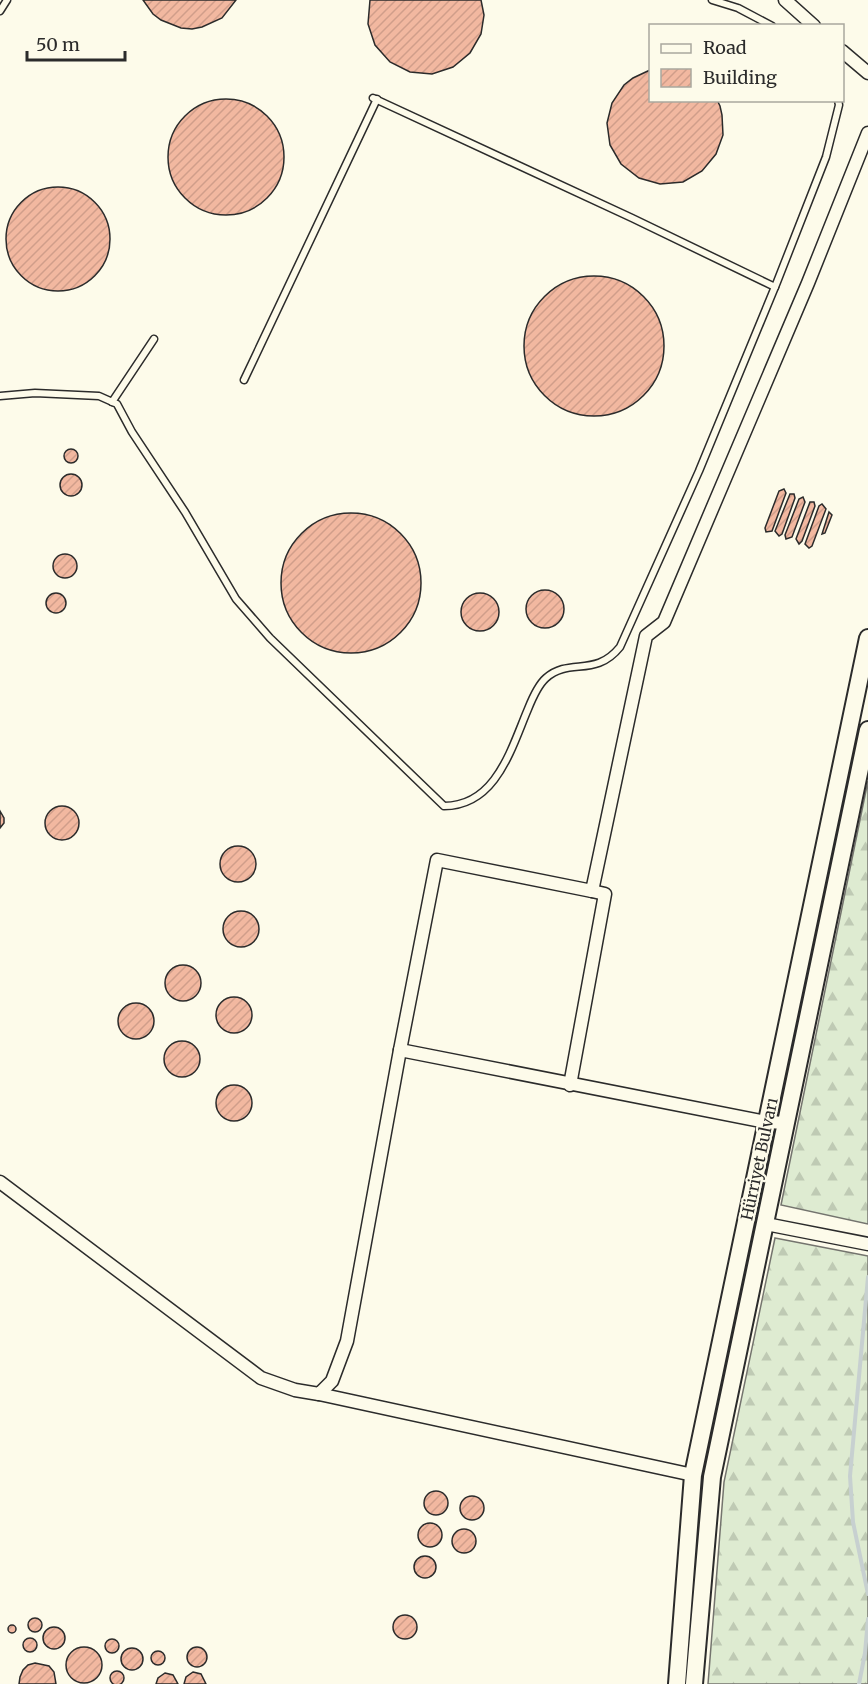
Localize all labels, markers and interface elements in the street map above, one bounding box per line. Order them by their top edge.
scale bar [27,24,124,62]
legend [649,24,844,102]
text: 50 m [36,33,80,56]
text: Road [703,36,747,59]
text: Building [703,66,777,89]
street label: Hürriyet Bulvarı [736,1096,782,1222]

